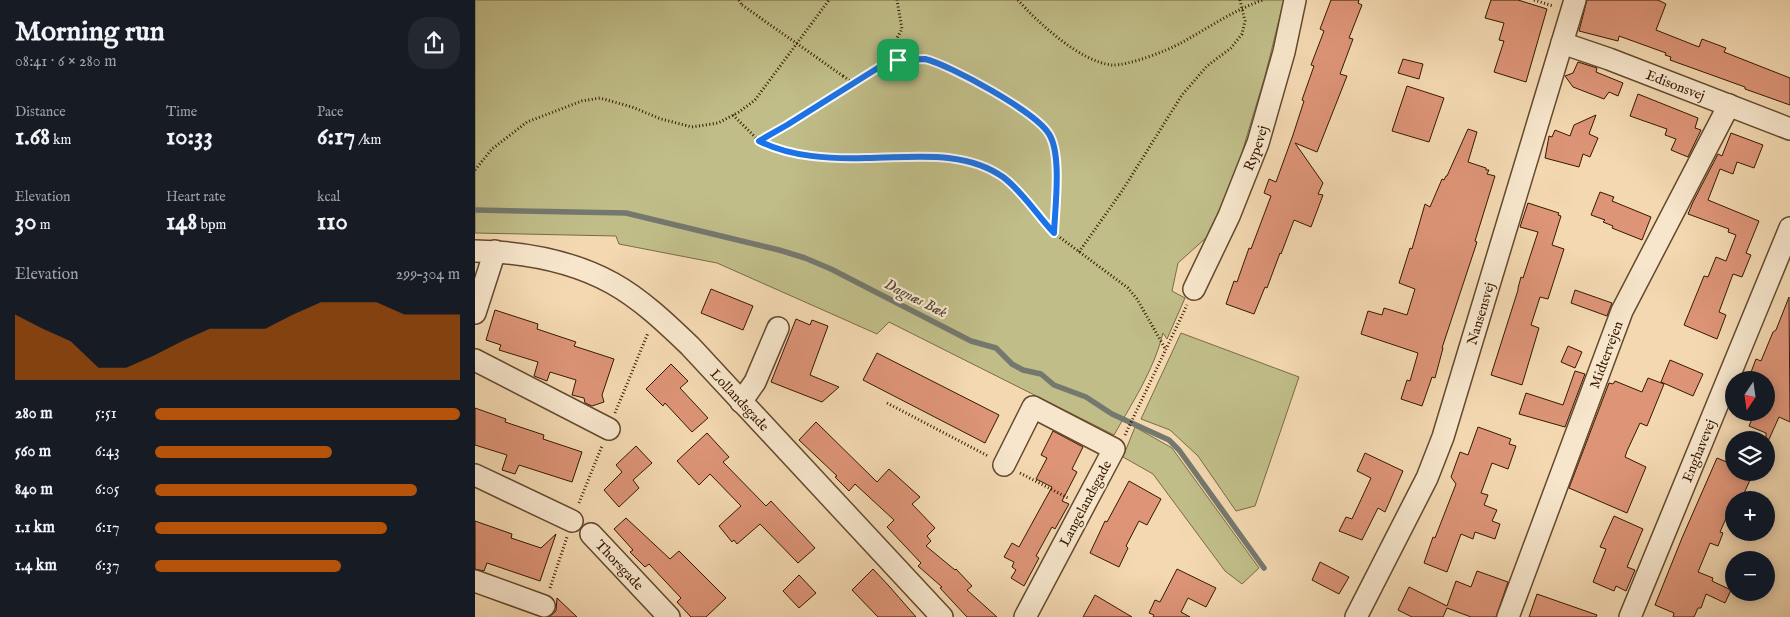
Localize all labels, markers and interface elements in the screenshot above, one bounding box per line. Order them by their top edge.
text: Morning run [15,15,165,50]
button: share [408,17,460,69]
pin [877,39,919,81]
icon: arrive [884,46,912,74]
text: 08:41 · 6 × 280 m [15,52,117,72]
street label: Edisonsvej [1643,66,1707,105]
text: Distance [15,103,66,121]
text: Time [166,103,197,121]
text: Pace [317,103,344,121]
text: 1.68 [15,121,50,153]
text: 10:33 [166,121,213,153]
text: 6:17 [317,121,355,153]
street label: Rypevej [1240,124,1273,174]
text: km [50,131,71,149]
text: /km [355,131,381,149]
text: Elevation [15,188,71,206]
text: Heart rate [166,188,226,206]
text: kcal [317,188,340,206]
text: 30 [15,206,37,238]
text: 148 [166,206,197,238]
text: 110 [317,206,348,238]
text: m [37,216,51,234]
text: bpm [197,216,226,234]
text: Elevation [15,265,78,285]
text: 299–304 m [396,265,460,285]
water label: Dagnæs Bæk [881,275,950,323]
street label: Nansensvej [1463,280,1499,348]
street label: Midtervejen [1586,318,1628,391]
street label: Lollandsgade [706,365,773,436]
north arrow [1725,371,1775,421]
map controls [1725,371,1775,601]
text: 280 m [15,404,53,424]
text: 5:51 [95,404,117,424]
street label: Enghavevej [1678,417,1720,485]
button: layers [1725,431,1775,481]
text: 560 m [15,442,51,462]
text: 6:43 [95,442,120,462]
street label: Langelandsgade [1056,457,1116,550]
text: 840 m [15,480,53,500]
text: 6:05 [95,480,120,500]
button: + [1725,491,1775,541]
text: 1.1 km [15,518,55,538]
text: 6:17 [95,518,119,538]
street label: Thorsgade [591,536,647,595]
button: − [1725,551,1775,601]
text: 1.4 km [15,556,57,576]
text: 6:37 [95,556,119,576]

